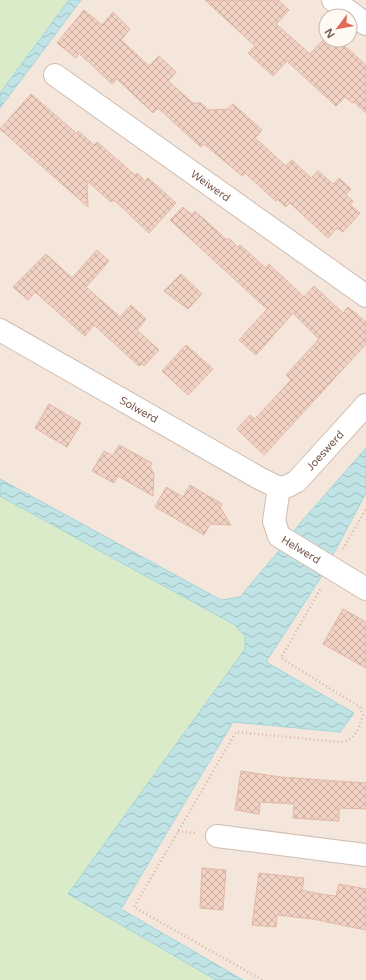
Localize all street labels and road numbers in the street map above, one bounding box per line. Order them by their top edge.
street label: Weiwerd [188,167,233,204]
street label: Solwerd [117,393,160,425]
street label: Joeswerd [304,428,346,473]
street label: Helwerd [279,533,323,566]

